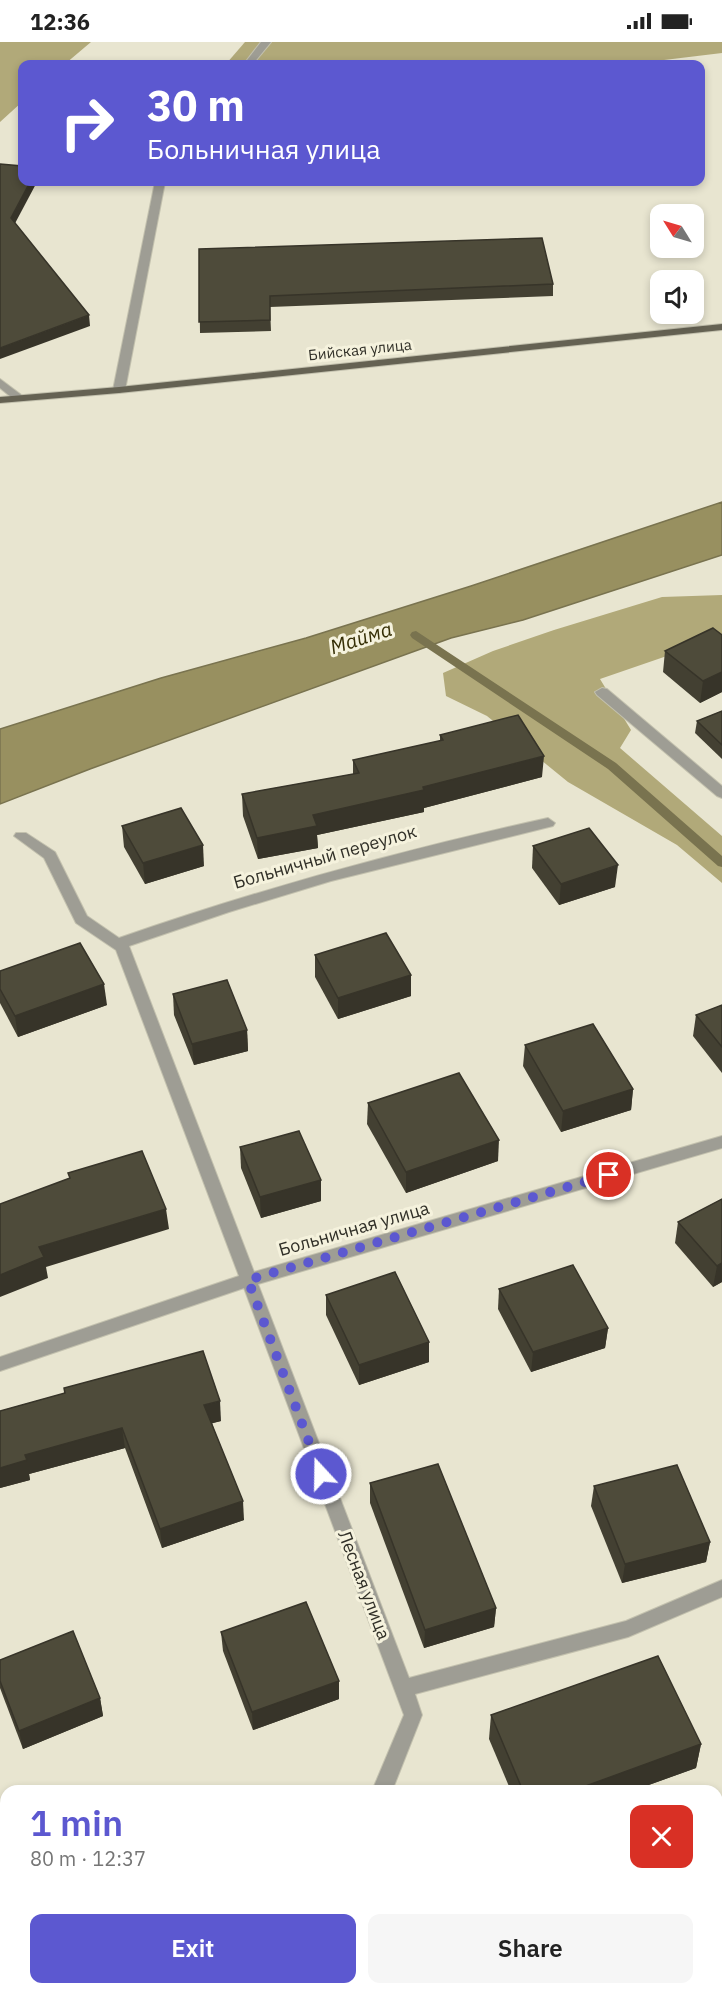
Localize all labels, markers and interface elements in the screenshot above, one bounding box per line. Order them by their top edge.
text: 12:36 [30,7,90,36]
text: 30 m [147,78,245,133]
icon: right [48,84,126,162]
text: Больничная улица [147,131,381,166]
north arrow [650,204,704,258]
map controls [650,204,704,324]
button: sound [650,270,704,324]
street label: Бийская улица [307,335,413,364]
water label: Майма [326,615,395,660]
street label: Больничный переулок [231,819,419,894]
pin [583,1149,634,1200]
icon: arrive [592,1158,625,1191]
street label: Больничная улица [276,1196,432,1261]
position arrow [289,1442,353,1506]
street label: Лесная улица [333,1527,396,1643]
text: 1 min [30,1799,123,1846]
button: close [630,1805,693,1868]
text: 80 m · 12:37 [30,1845,146,1872]
button: Exit [30,1914,356,1983]
button: Share [368,1914,693,1983]

